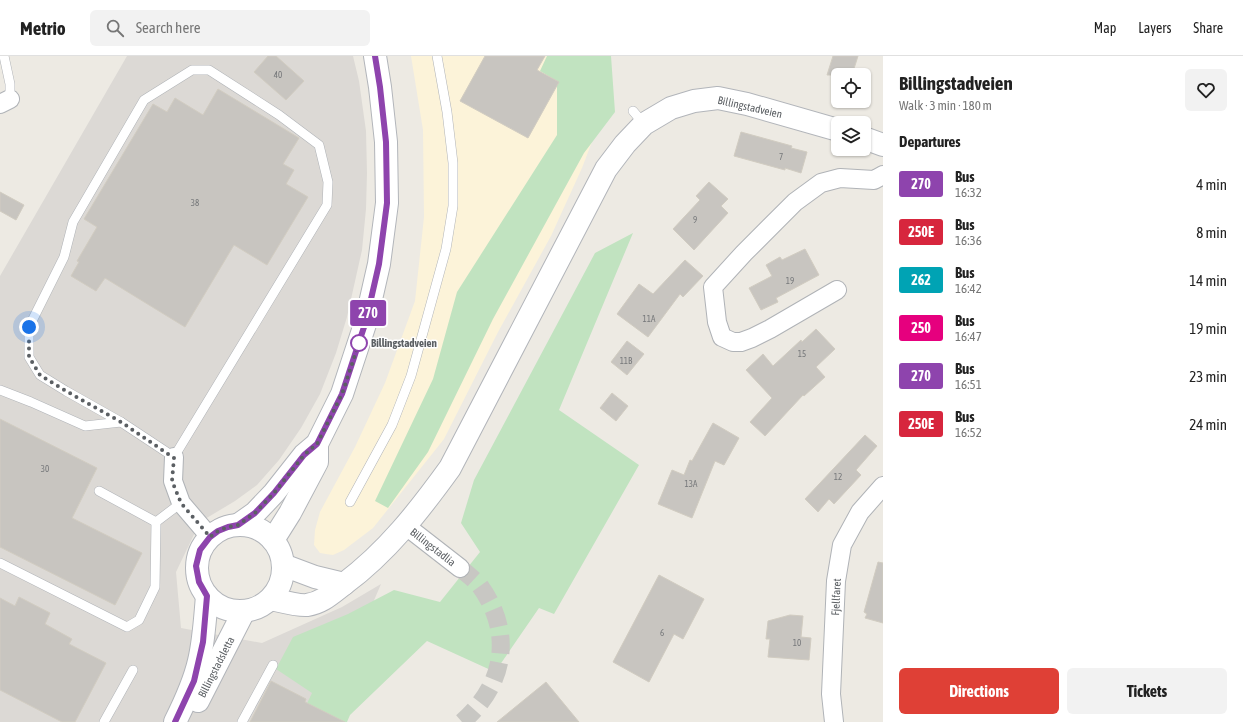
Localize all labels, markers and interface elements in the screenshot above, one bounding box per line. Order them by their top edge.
search box [90,10,370,46]
text: Metrio [20,17,66,39]
icon: search [104,17,126,39]
text: Search here [136,19,200,36]
text: Map [1094,20,1116,36]
text: Layers [1138,20,1171,36]
text: Share [1193,20,1223,36]
map controls [831,68,871,156]
button: locate [831,68,871,108]
button: heart [1185,69,1227,111]
house number: 40 [274,70,282,80]
text: Billingstadveien [899,72,1013,94]
street label: Billingstadveien [717,94,783,120]
text: Walk · 3 min · 180 m [899,98,992,113]
button: layers [831,116,871,156]
text: Departures [899,133,961,150]
house number: 7 [779,152,783,162]
text: Bus [955,168,975,185]
text: 270 [911,176,931,192]
text: 4 min [1196,176,1227,193]
text: 16:32 [955,185,982,200]
house number: 38 [191,198,199,208]
house number: 9 [693,215,697,225]
text: Bus [955,216,975,233]
text: 250E [908,224,934,240]
text: 8 min [1196,224,1227,241]
text: 16:36 [955,233,982,248]
text: Bus [955,264,975,281]
text: 262 [911,272,931,288]
text: 14 min [1189,272,1227,289]
house number: 19 [786,276,794,286]
text: 16:42 [955,281,982,296]
line badge: 270 [345,300,391,326]
text: 270 [358,305,378,321]
text: Bus [955,312,975,329]
house number: 11A [643,314,656,324]
your location [19,317,39,337]
text: 250 [911,320,931,336]
text: 19 min [1189,320,1227,337]
text: 16:47 [955,329,982,344]
marker: Billingstadveien [350,334,368,352]
place label: Billingstadveien [371,337,437,349]
house number: 15 [798,349,806,359]
house number: 11B [620,356,633,366]
text: Bus [955,360,975,377]
text: 270 [911,368,931,384]
text: 23 min [1189,368,1227,385]
text: 16:51 [955,377,982,392]
text: Bus [955,408,975,425]
text: 250E [908,416,934,432]
text: 24 min [1189,416,1227,433]
text: 16:52 [955,425,982,440]
house number: 30 [41,464,49,474]
house number: 12 [834,472,842,482]
house number: 13A [685,479,698,489]
street label: Billingstadlia [408,526,458,568]
street label: Fjellfaret [829,578,843,616]
house number: 6 [660,628,664,638]
street label: Billingstadsletta [196,635,236,699]
house number: 10 [793,638,801,648]
button: Directions [899,668,1059,714]
button: Tickets [1067,668,1227,714]

